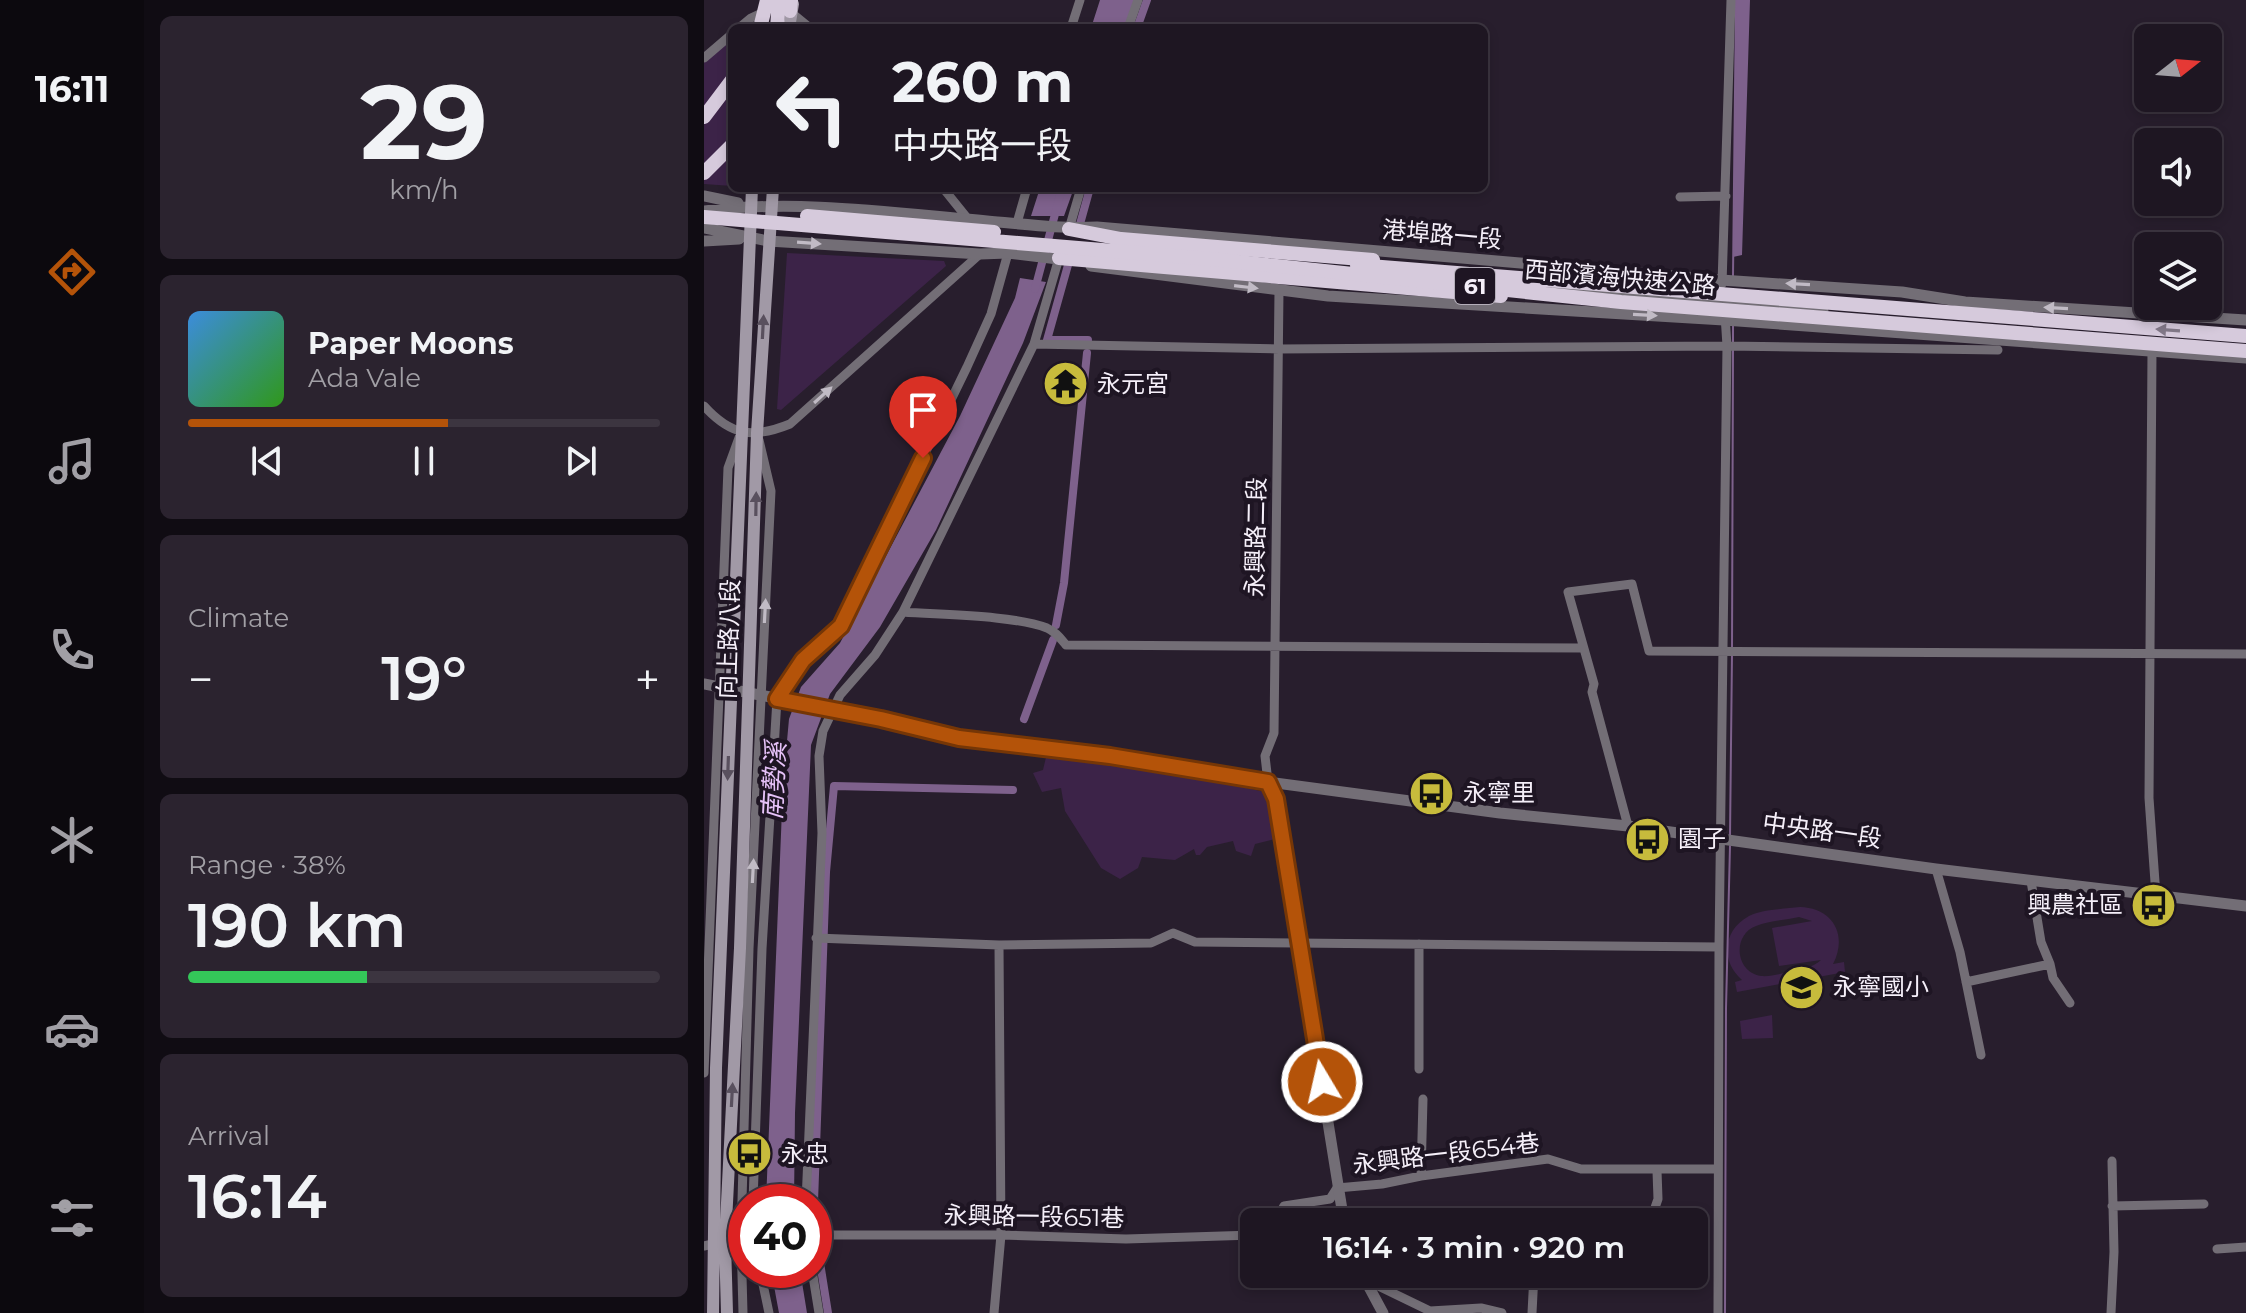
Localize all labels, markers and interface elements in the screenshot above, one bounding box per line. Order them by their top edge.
north arrow [2134,24,2222,112]
map controls [2134,24,2222,320]
text: 260 m [892,48,1073,116]
icon: left [760,56,864,160]
text: 29 [360,58,488,185]
text: 16:11 [35,67,109,111]
text: 中央路一段 [892,123,1072,167]
button: sound [2134,128,2222,216]
text: km/h [389,174,459,206]
street label: 港埠路一段 [1381,215,1503,254]
button: layers [2134,232,2222,320]
one-way arrow [797,237,822,250]
icon: directions [44,244,100,300]
street label: 西部濱海快速公路 [1523,255,1717,300]
road number: 61 [1455,268,1495,304]
one-way arrow [1785,277,1810,290]
one-way arrow [1234,281,1259,294]
one-way arrow [2043,301,2068,314]
one-way arrow [1633,309,1658,322]
one-way arrow [757,314,770,339]
one-way arrow [2155,323,2180,336]
text: Paper Moons [308,325,514,362]
temple icon: 永元宮 [1042,360,1090,408]
text: Ada Vale [308,362,421,394]
place label: 永元宮 [1097,369,1169,398]
pin [889,376,957,458]
one-way arrow [813,386,832,404]
icon: arrive [901,388,945,432]
icon: music [44,433,100,489]
icon: previous [245,439,289,483]
icon: pause [402,439,446,483]
icon: next [559,439,603,483]
street label: 永興路二段 [1240,477,1271,597]
one-way arrow [750,491,762,516]
street label: 向上路八段 [712,579,745,699]
one-way arrow [758,598,771,623]
text: Climate [188,602,289,634]
icon: phone [44,622,100,678]
text: 19° [381,642,467,715]
text: − [188,652,213,706]
text: + [635,652,660,706]
water label: 南勢溪 [756,737,792,821]
one-way arrow [722,756,735,781]
bus stop icon: 永寧里 [1408,769,1456,817]
place label: 永寧里 [1463,778,1535,807]
street label: 中央路一段 [1761,808,1884,853]
icon: climate [44,812,100,868]
bus stop icon: 園子 [1623,815,1671,863]
place label: 園子 [1678,824,1726,853]
text: Range · 38% [188,849,346,881]
one-way arrow [747,858,760,883]
bus stop icon: 興農社區 [2130,881,2178,929]
text: 190 km [188,889,406,962]
place label: 興農社區 [2027,890,2123,919]
school or university icon: 永寧國小 [1778,963,1826,1011]
place label: 永寧國小 [1833,972,1929,1001]
icon: car [44,1001,100,1057]
position arrow [1280,1040,1364,1124]
one-way arrow [726,1082,739,1107]
text: Arrival [188,1120,270,1152]
street label: 永興路一段654巷 [1351,1128,1541,1179]
bus stop icon: 永忠 [726,1130,774,1178]
place label: 永忠 [781,1139,829,1168]
text: 16:14 [188,1160,327,1233]
speed limit sign: 40 [728,1184,832,1288]
icon: filters [44,1190,100,1246]
street label: 永興路一段651巷 [943,1200,1125,1233]
text: 16:14 · 3 min · 920 m [1323,1229,1625,1266]

